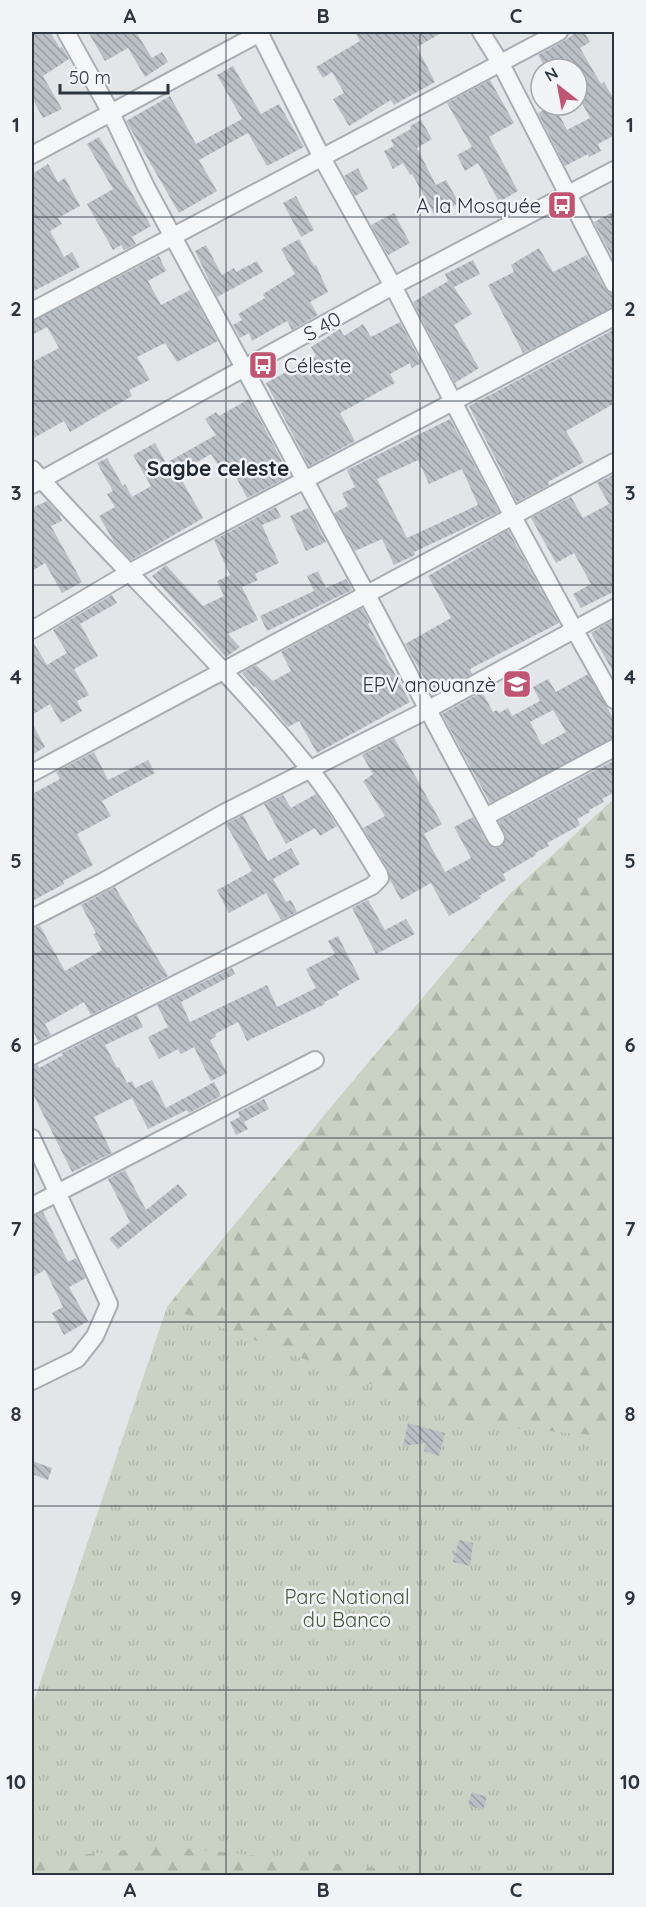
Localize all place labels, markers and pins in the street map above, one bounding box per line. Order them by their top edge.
bus stop icon: A la Mosquée [546,189,578,221]
place label: A la Mosquée [416,193,541,218]
bus stop icon: Céleste [247,349,279,381]
place label: Céleste [284,353,351,378]
school or university icon: EPV anouanzè [501,668,533,700]
place label: EPV anouanzè [362,672,496,697]

